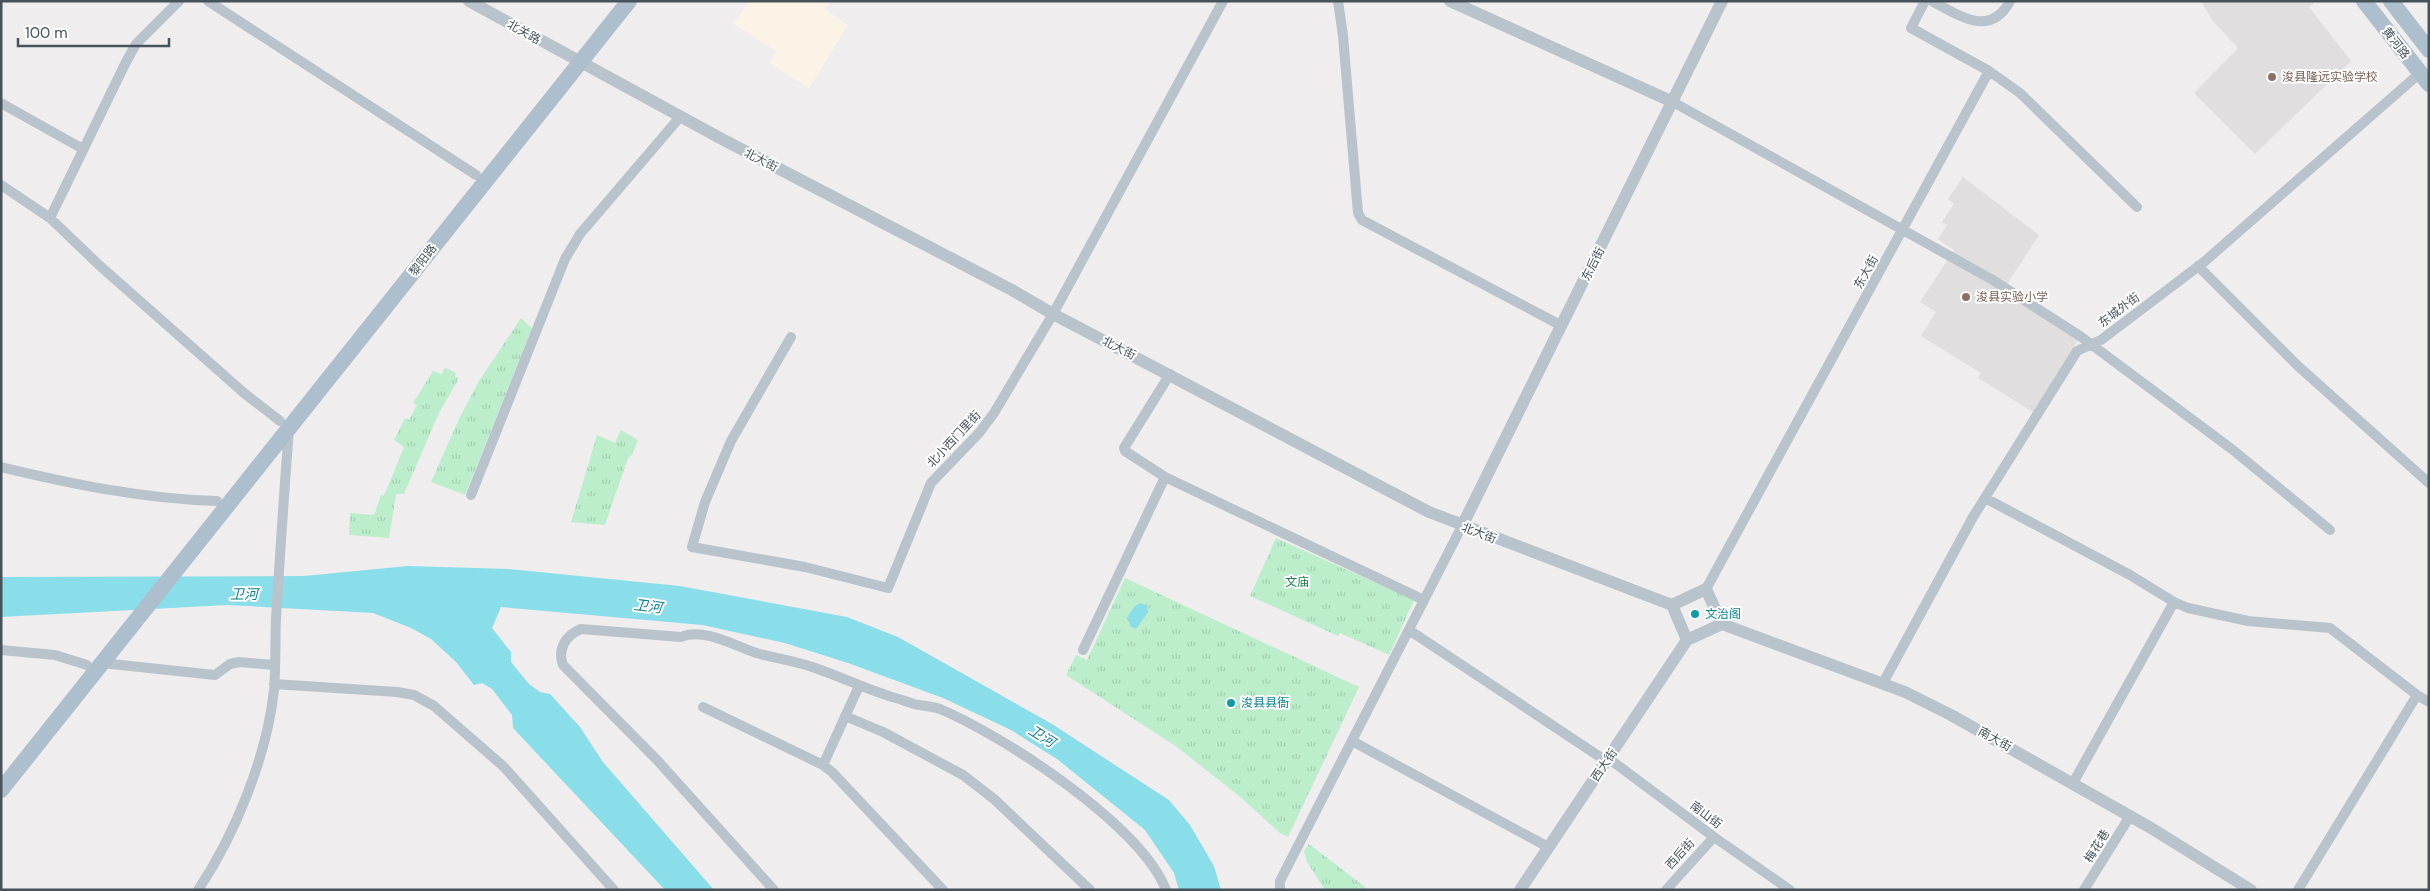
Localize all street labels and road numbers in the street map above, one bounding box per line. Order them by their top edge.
street label: 北关路 [504,16,544,48]
street label: 黄河路 [2379,24,2413,62]
street label: 北大街 [741,145,781,175]
street label: 黎阳路 [406,241,440,279]
street label: 东后街 [1578,244,1608,284]
street label: 东大街 [1850,252,1882,292]
street label: 东城外街 [2095,289,2143,331]
street label: 北大街 [1099,333,1139,363]
street label: 北小西门里街 [924,407,984,471]
street label: 北大街 [1459,519,1499,547]
street label: 南大街 [1975,723,2015,755]
street label: 西大街 [1587,746,1621,784]
street label: 南山街 [1687,798,1725,832]
street label: 梅花巷 [2081,826,2113,866]
street label: 西后街 [1662,835,1698,873]

